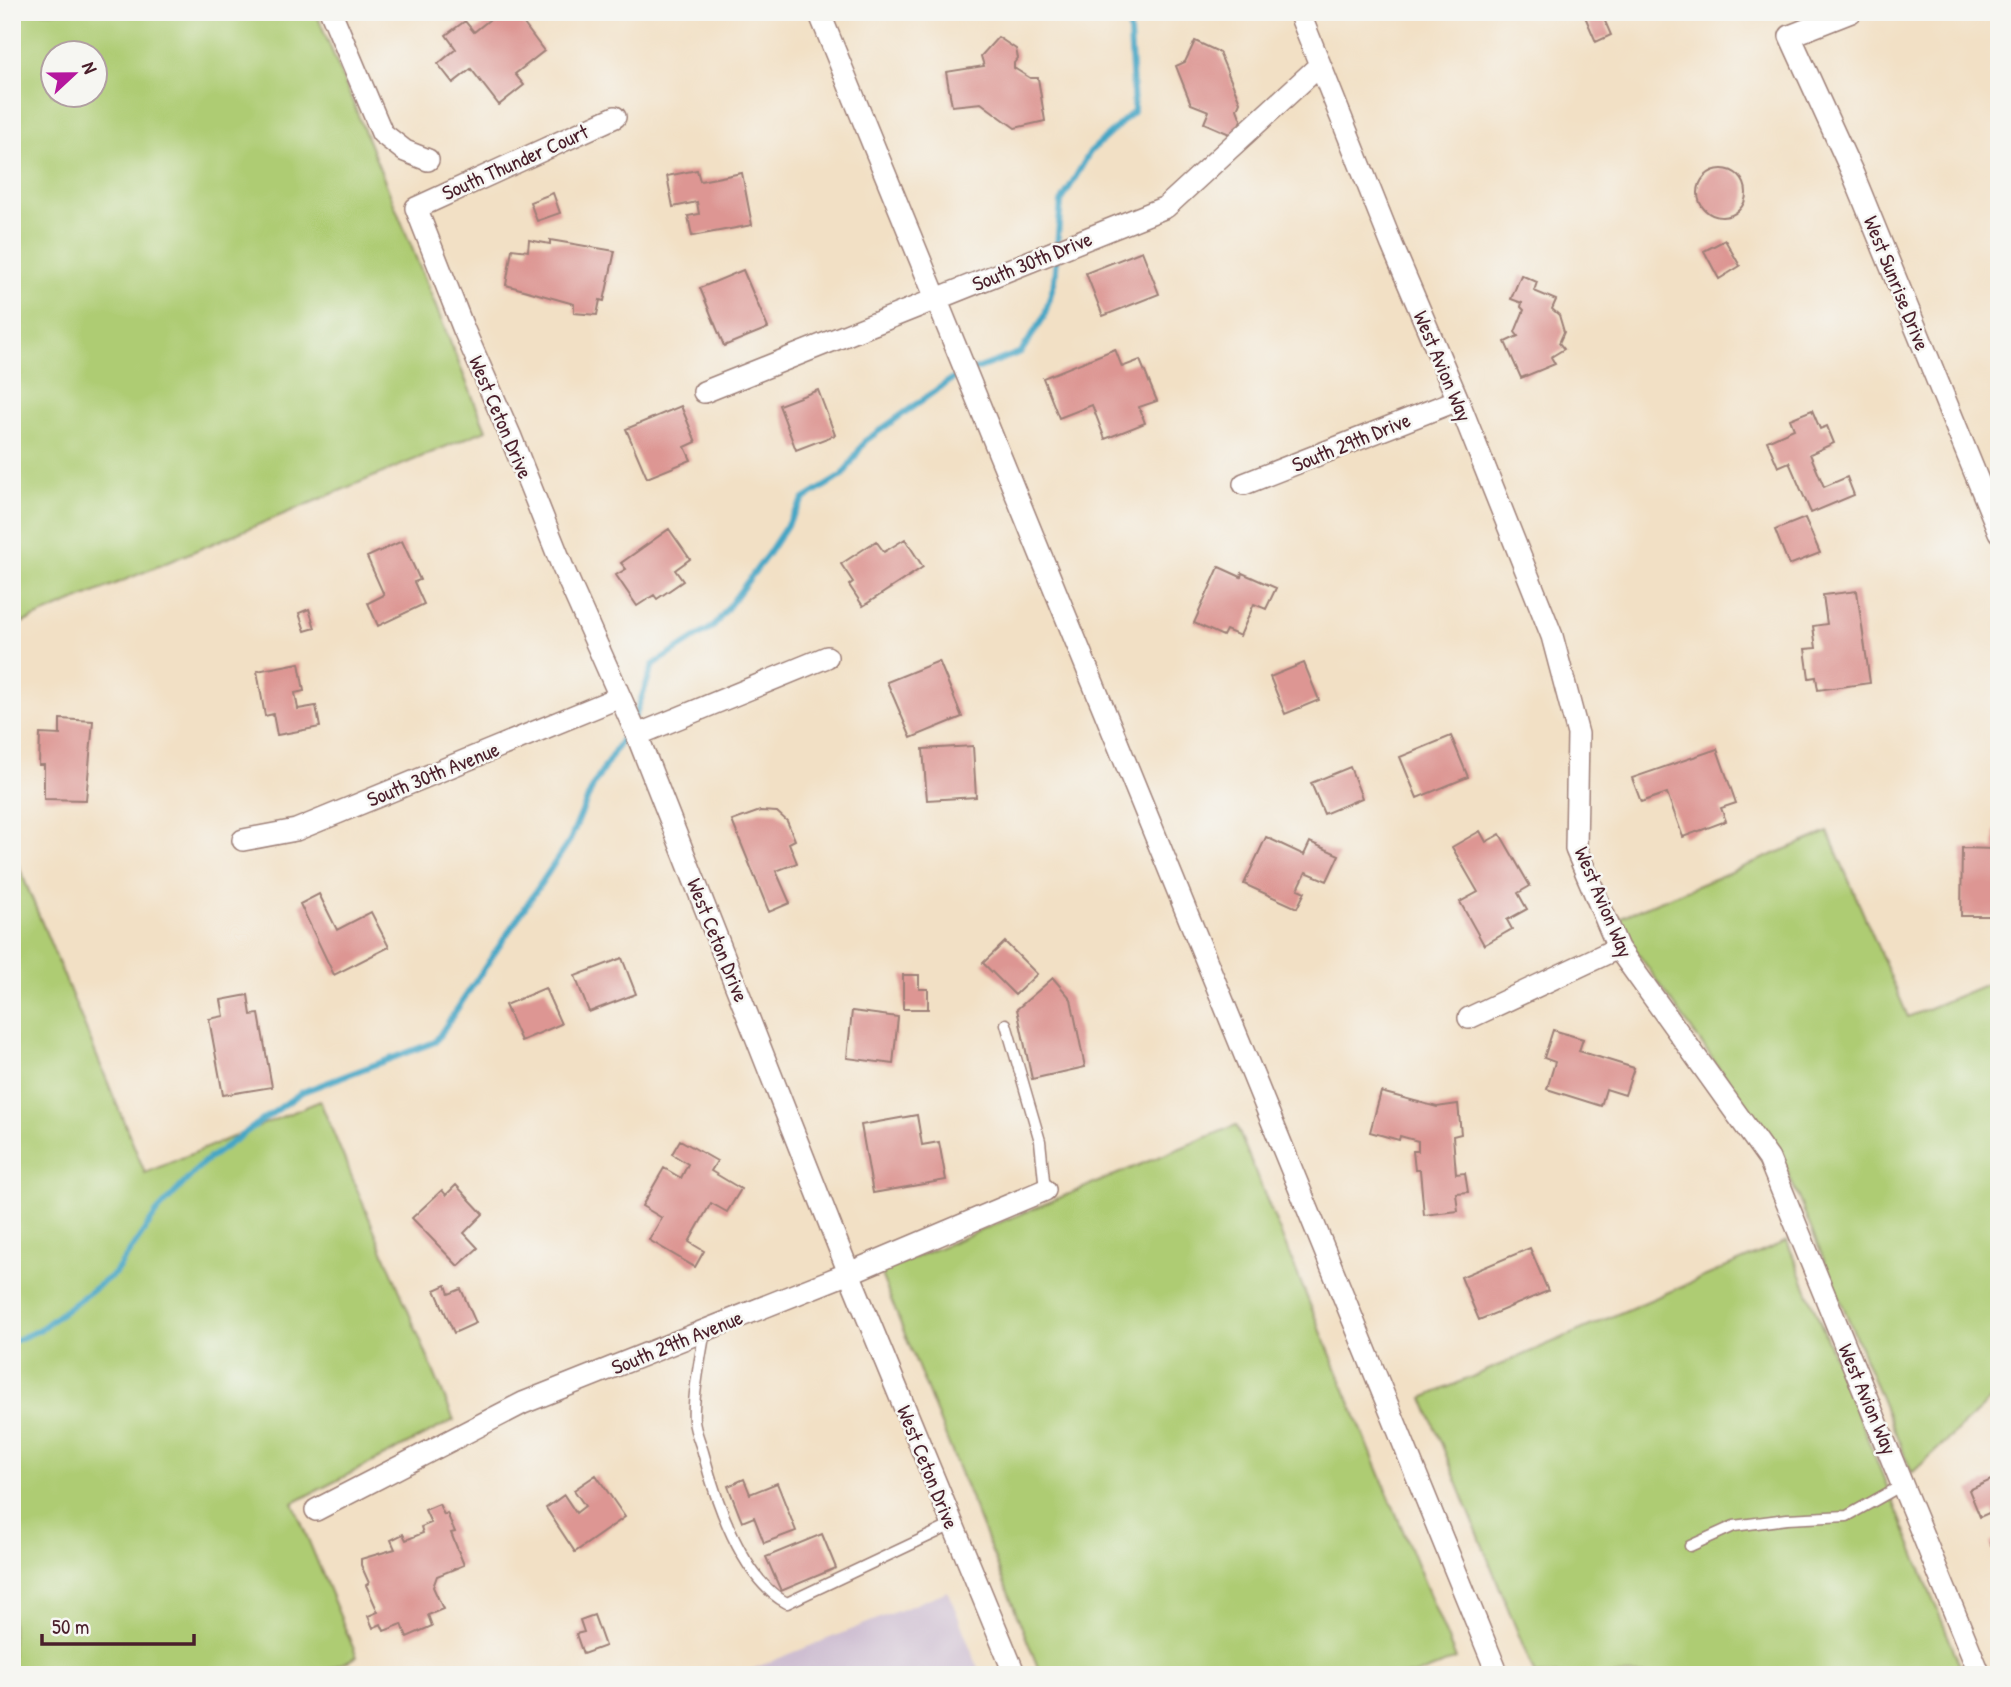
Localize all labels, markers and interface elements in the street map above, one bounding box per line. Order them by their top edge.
north arrow [38,38,108,108]
text: N [76,58,104,77]
street label: South Thunder Court [437,116,593,207]
street label: West Sunrise Drive [1857,211,1937,355]
street label: South 30th Drive [968,224,1096,298]
street label: West Avion Way [1407,306,1479,426]
street label: West Ceton Drive [462,351,540,483]
street label: South 29th Drive [1287,405,1415,479]
street label: South 30th Avenue [363,734,503,814]
street label: West Avion Way [1568,842,1640,962]
street label: West Ceton Drive [680,874,756,1006]
street label: South 29th Avenue [607,1303,747,1381]
street label: West Avion Way [1832,1339,1904,1459]
street label: West Ceton Drive [890,1401,966,1533]
scale bar [42,1603,194,1647]
text: 50 m [52,1612,89,1641]

